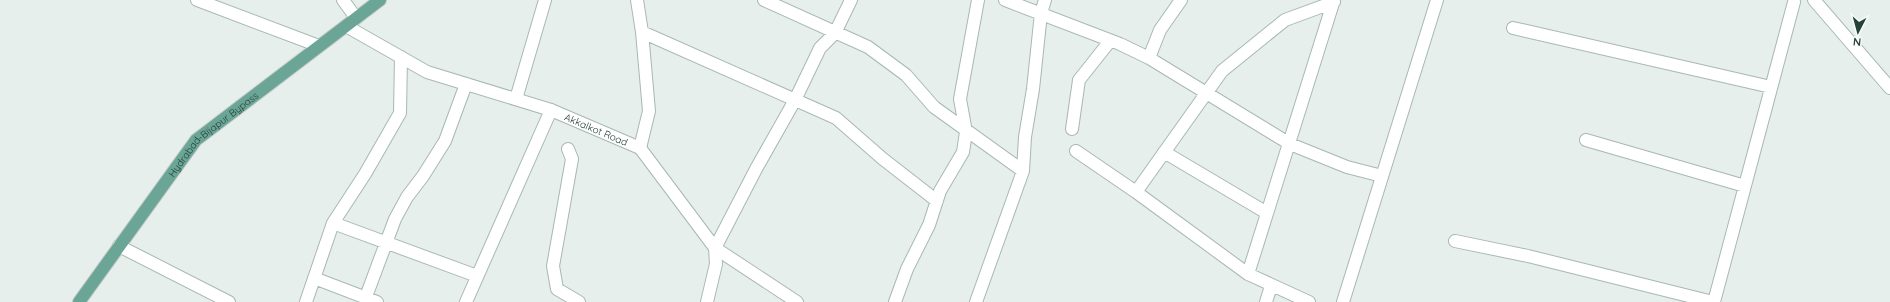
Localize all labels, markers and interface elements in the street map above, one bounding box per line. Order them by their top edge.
north arrow [1838,12,1878,52]
text: N [1852,35,1862,49]
street label: Hydrabad-Bijapur Bypass [165,88,261,179]
street label: Akkalkot Road [563,110,630,149]

